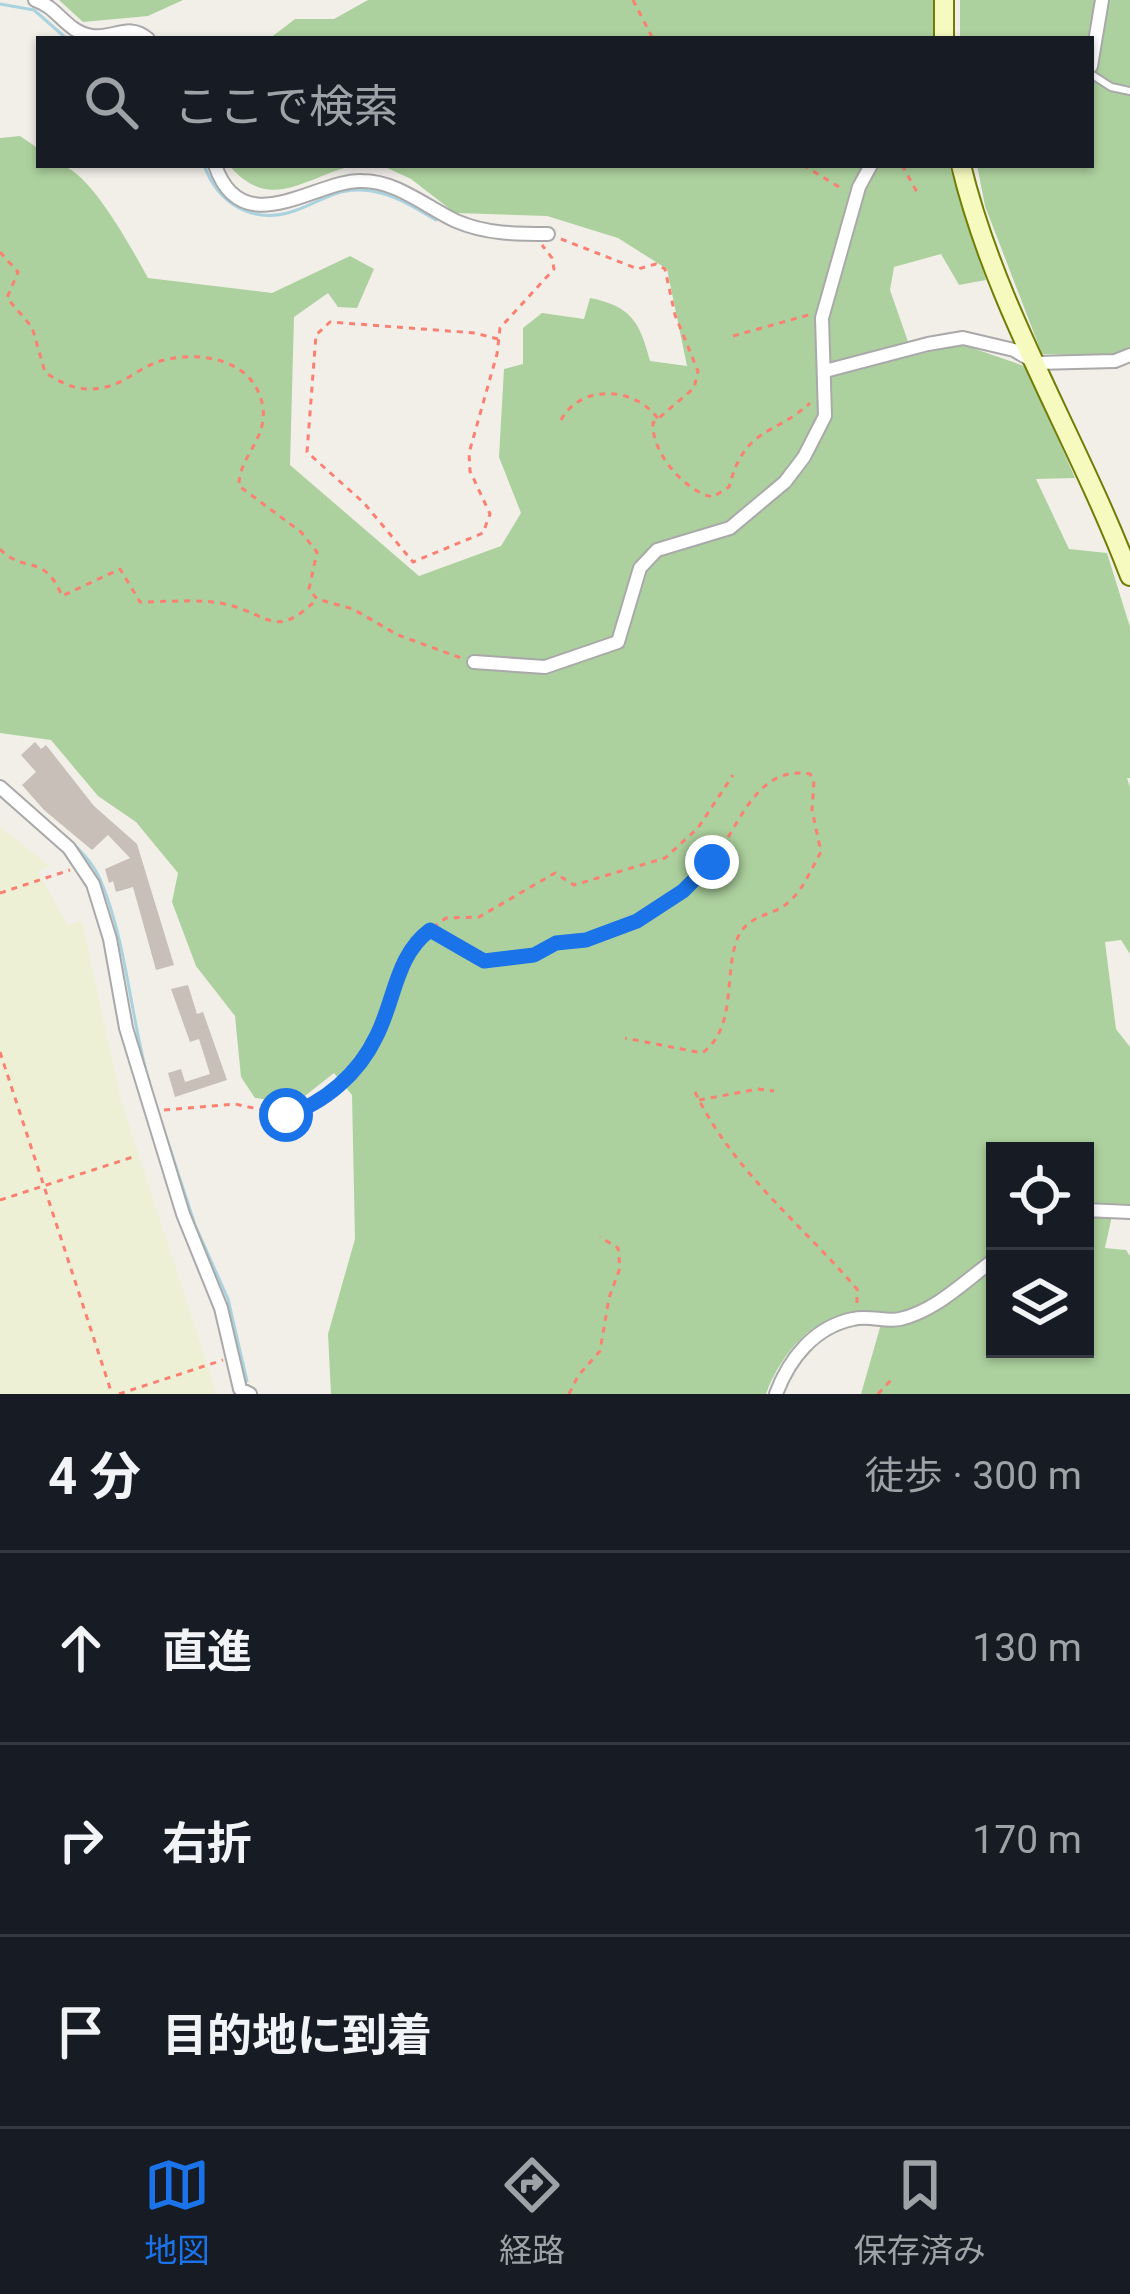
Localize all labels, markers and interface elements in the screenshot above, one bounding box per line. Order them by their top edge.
search box [36,36,1094,168]
icon: search [78,69,144,135]
text: ここで検索 [174,80,399,133]
route end [685,835,739,889]
route start [259,1088,313,1142]
map controls [986,1142,1094,1358]
button: locate [986,1142,1094,1250]
button: layers [986,1250,1094,1358]
text: 4 分 [48,1447,141,1506]
text: 徒歩 · 300 m [865,1453,1082,1499]
icon: ahead [48,1615,114,1681]
text: 直進 [162,1625,252,1678]
text: 130 m [972,1625,1082,1671]
icon: right [48,1807,114,1873]
text: 右折 [162,1817,252,1870]
text: 170 m [972,1817,1082,1863]
icon: arrive [48,1999,114,2065]
text: 目的地に到着 [162,2009,432,2062]
tab: 地図 [144,2152,210,2272]
tab: 経路 [499,2152,565,2272]
tab: 保存済み [854,2152,986,2272]

